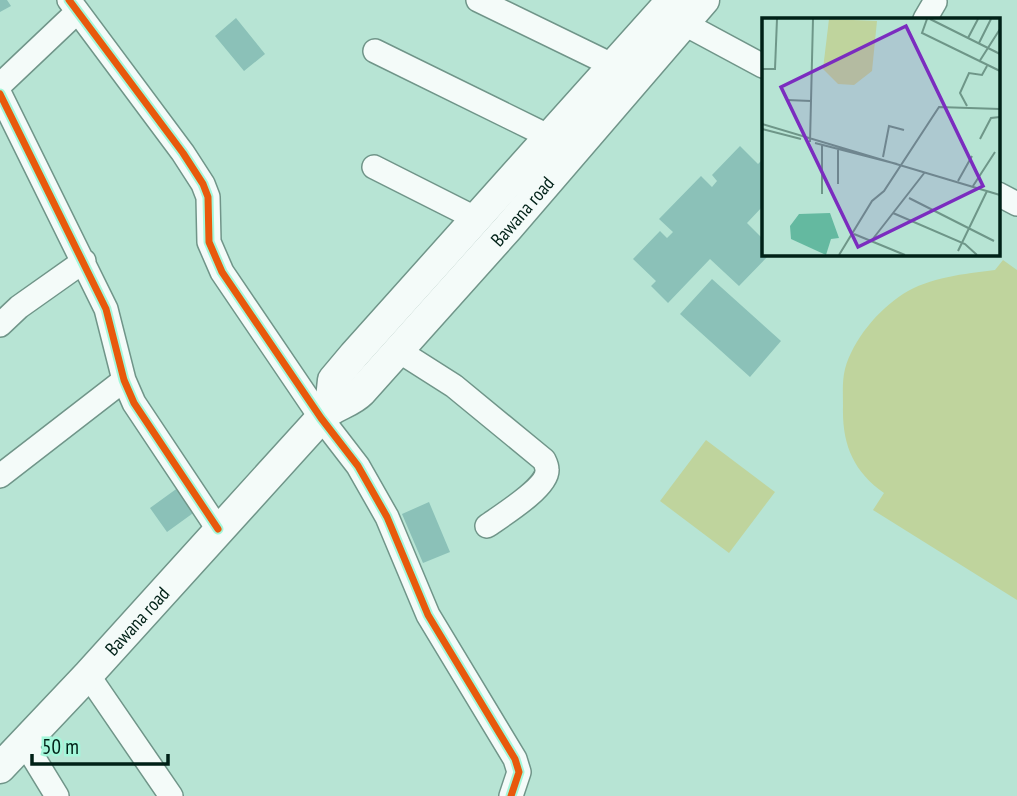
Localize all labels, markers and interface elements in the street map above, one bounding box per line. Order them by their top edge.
inset map [762,18,1000,256]
street label: Bawana road [485,171,559,251]
street label: Bawana road [100,582,174,660]
scale bar [32,722,168,766]
text: 50 m [42,733,79,760]

